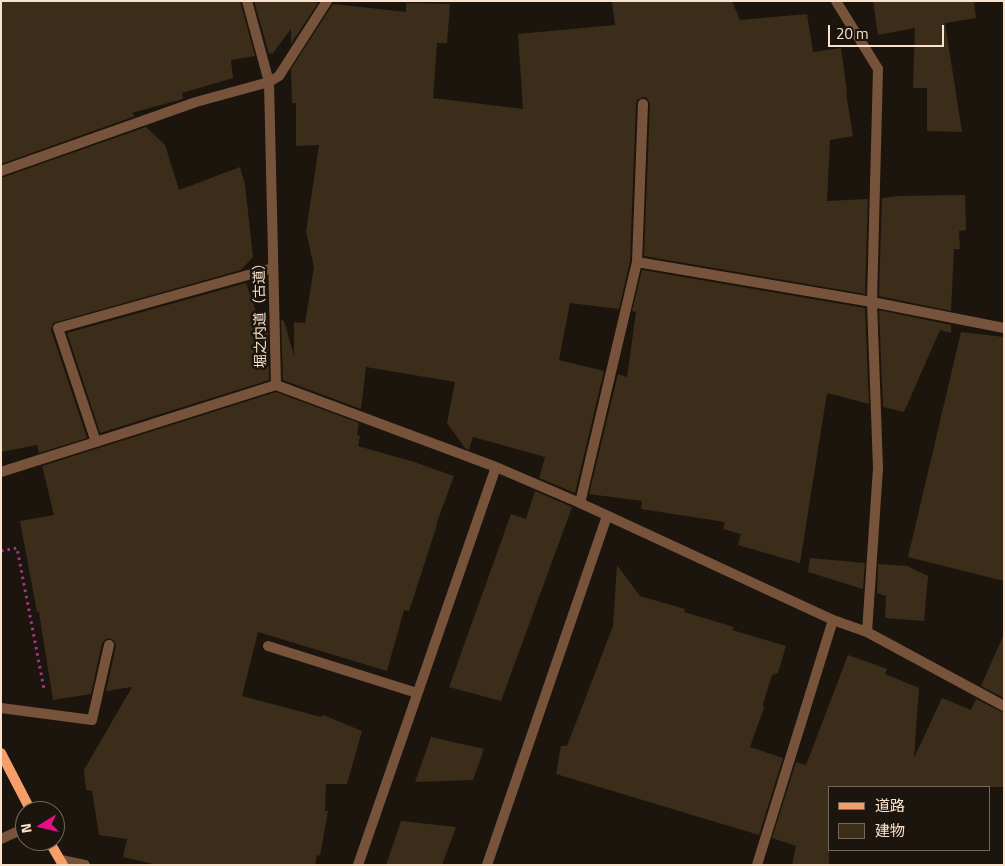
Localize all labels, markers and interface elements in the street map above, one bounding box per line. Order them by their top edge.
scale bar [830,15,946,47]
text: 20 m [836,22,869,45]
street label: 堀之内道（古道） [252,256,270,368]
legend [828,786,990,851]
text: 道路 [875,794,905,817]
north arrow [15,801,65,851]
text: 建物 [875,819,905,842]
text: N [15,822,37,835]

